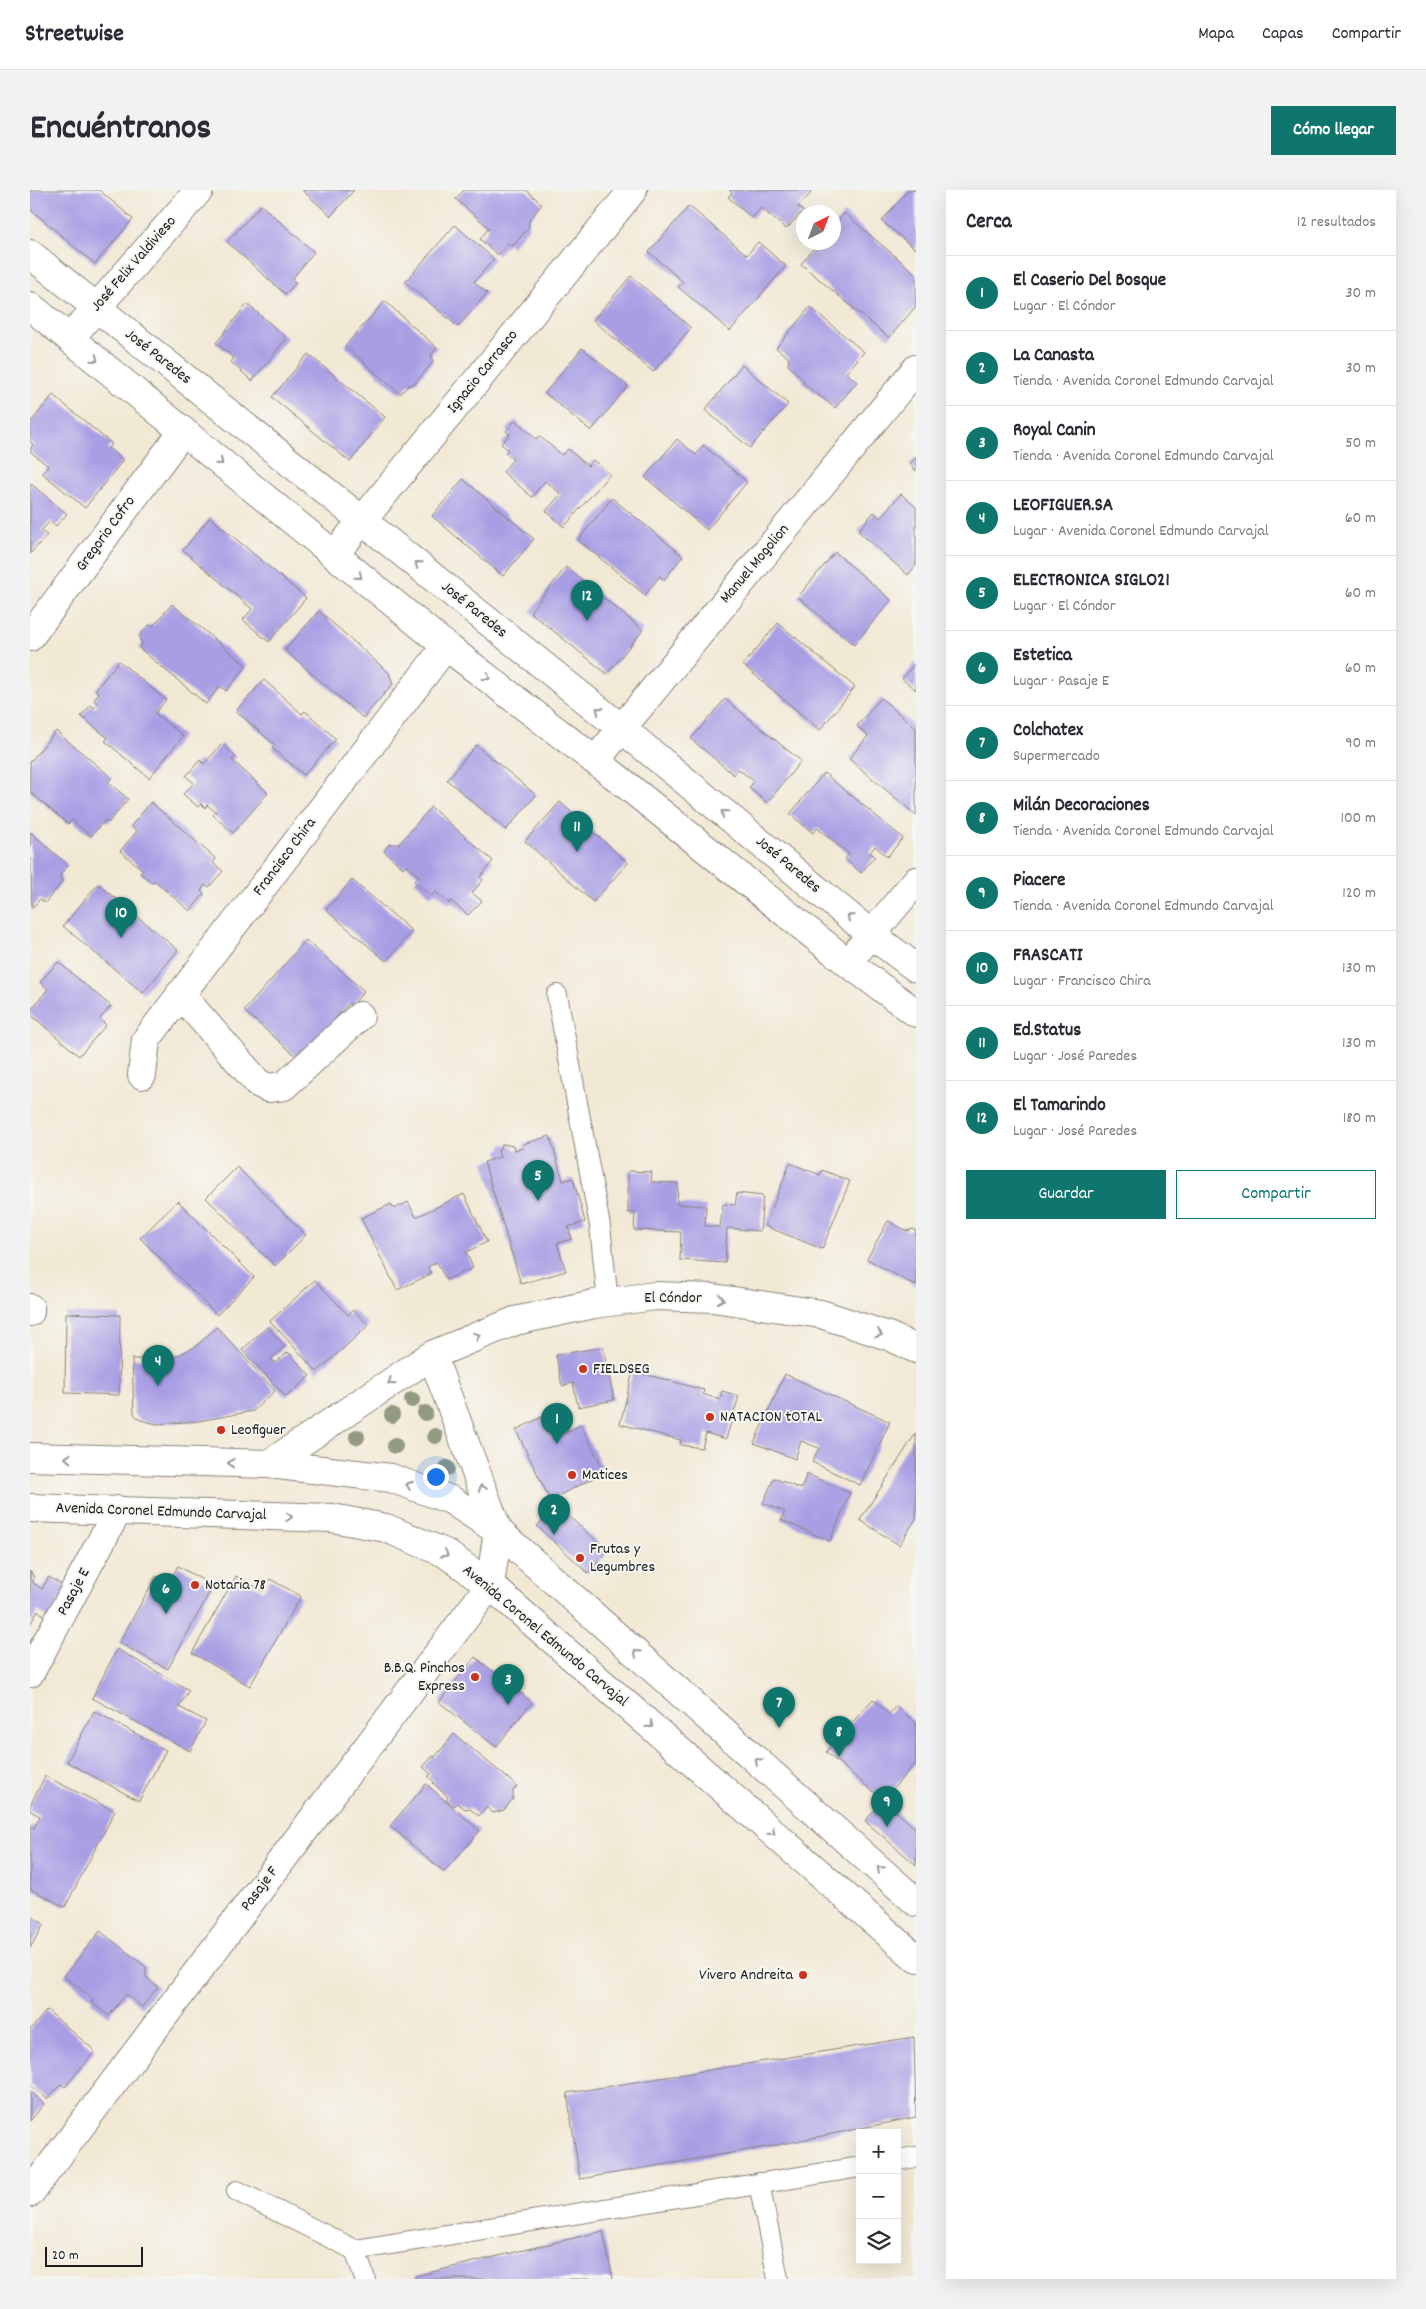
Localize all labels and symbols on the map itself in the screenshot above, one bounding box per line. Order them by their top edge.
north arrow [796,205,841,250]
street label: José Felix Valdivieso [86,211,182,317]
street label: José Paredes [120,324,197,391]
street label: Ignacio Carrasco [442,325,524,419]
one-way arrow [89,353,98,361]
one-way arrow [215,456,224,465]
street label: Gregorio Cofro [71,491,141,577]
street label: Manuel Mogolion [715,519,795,609]
one-way arrow [414,561,423,570]
one-way arrow [354,571,363,580]
street label: José Paredes [436,576,512,644]
pin: 12 [571,580,603,621]
one-way arrow [481,671,491,680]
one-way arrow [596,707,605,715]
one-way arrow [721,810,730,819]
pin: 11 [561,811,593,852]
street label: Francisco Chira [248,813,322,901]
street label: José Paredes [750,831,826,899]
pin: 10 [105,897,137,938]
one-way arrow [846,913,855,922]
pin: 5 [522,1160,554,1201]
street label: El Cóndor [644,1287,702,1310]
one-way arrow [717,1293,725,1304]
one-way arrow [875,1328,883,1338]
one-way arrow [472,1332,481,1343]
pin: 4 [142,1345,174,1386]
place label: FIELDSEG [593,1358,650,1381]
marker: FIELDSEG [577,1363,589,1375]
one-way arrow [387,1376,397,1385]
pin: 1 [541,1403,573,1444]
place label: NATACION tOTAL [720,1406,823,1429]
marker: NATACION tOTAL [704,1411,716,1423]
place label: Leofiguer [231,1419,286,1442]
marker: Leofiguer [215,1424,227,1436]
one-way arrow [64,1453,72,1464]
one-way arrow [227,1457,235,1468]
your location [423,1464,449,1490]
place label: Matices [582,1464,628,1487]
marker: Matices [566,1469,578,1481]
one-way arrow [405,1481,414,1491]
one-way arrow [478,1484,488,1493]
pin: 2 [538,1494,570,1535]
street label: Avenida Coronel Edmundo Carvajal [55,1497,267,1527]
one-way arrow [285,1511,293,1522]
place label: Frutas y Legumbres [590,1538,655,1579]
one-way arrow [439,1548,448,1558]
marker: Frutas y Legumbres [574,1552,586,1564]
street label: Avenida Coronel Edmundo Carvajal [457,1559,633,1713]
street label: Pasaje E [52,1563,97,1620]
pin: 6 [150,1573,182,1614]
place label: Notaria 78 [205,1574,266,1597]
marker: Notaria 78 [189,1579,201,1591]
one-way arrow [633,1650,642,1659]
place label: B.B.Q. Pinchos Express [384,1657,465,1698]
pin: 3 [492,1664,524,1705]
marker: B.B.Q. Pinchos Express [469,1671,481,1683]
pin: 7 [763,1687,795,1728]
pin: 8 [823,1716,855,1757]
one-way arrow [644,1719,653,1728]
one-way arrow [755,1758,764,1767]
pin: 9 [871,1786,903,1827]
one-way arrow [766,1826,775,1835]
street label: Pasaje F [235,1862,285,1916]
one-way arrow [876,1866,885,1875]
place label: Vivero Andreita [699,1964,793,1987]
marker: Vivero Andreita [797,1969,809,1981]
scale bar [45,2244,142,2267]

